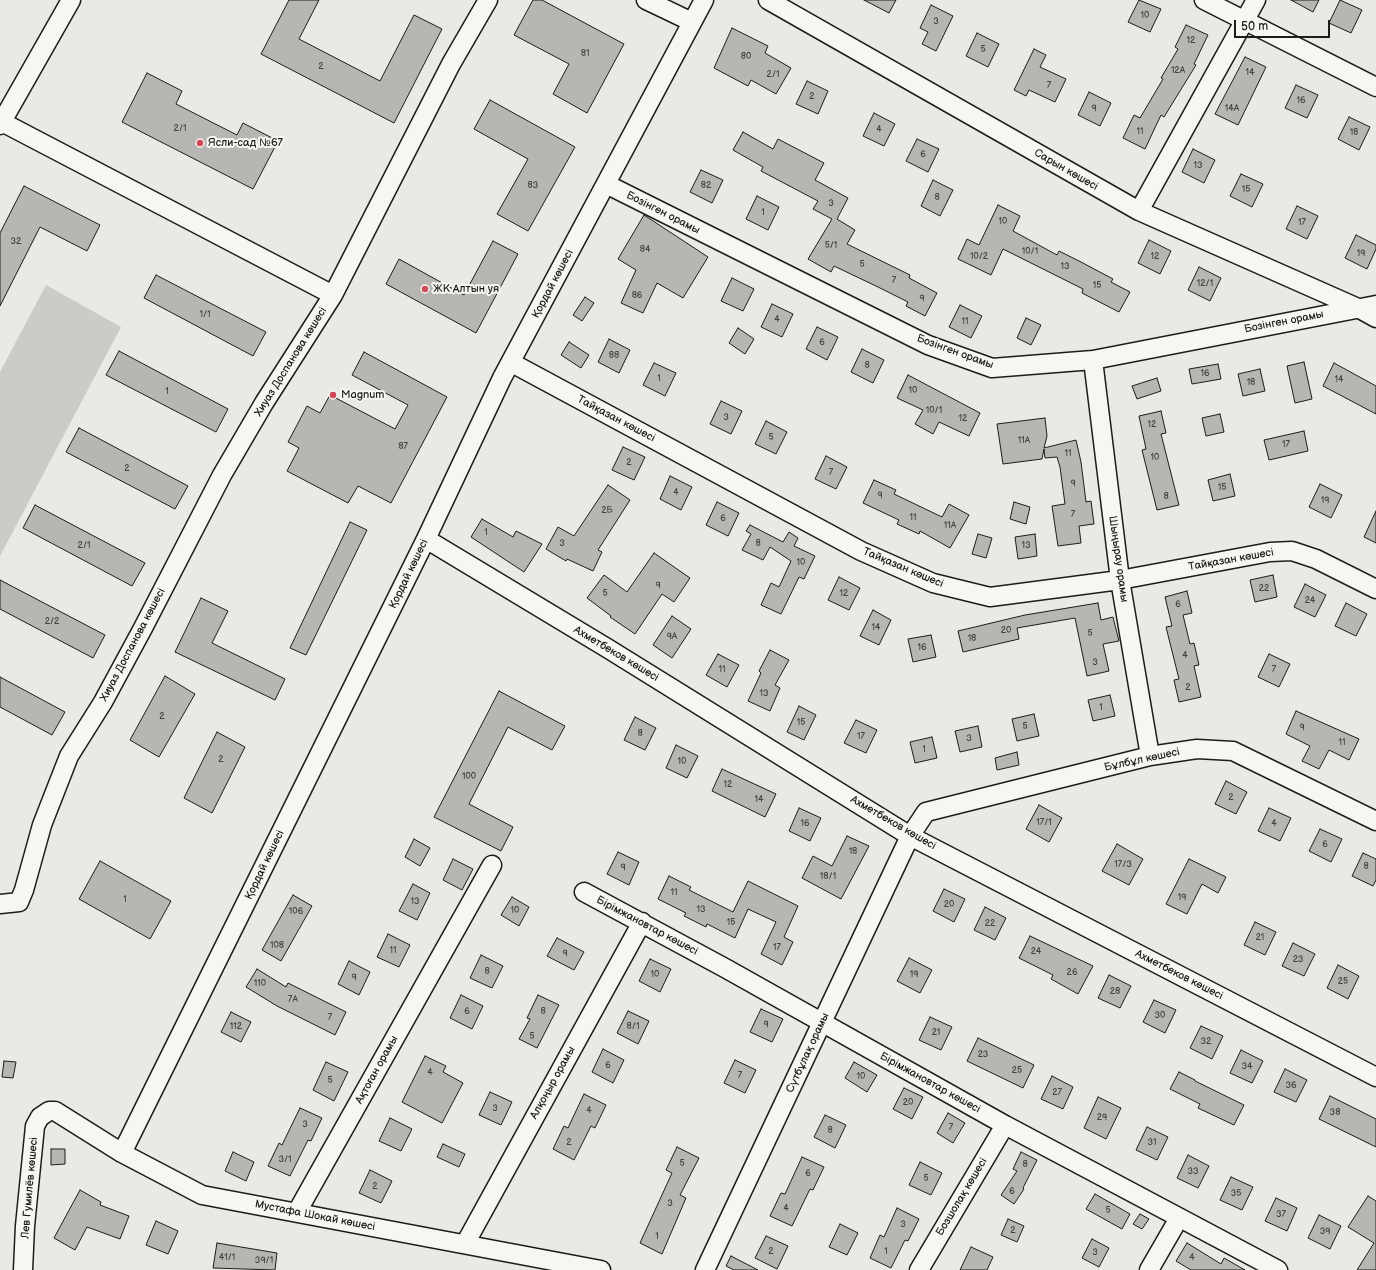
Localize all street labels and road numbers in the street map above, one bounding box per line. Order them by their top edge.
street label: Сарын көшесі [1032,146,1100,194]
street label: Бозінген орамы [624,189,702,237]
street label: Қордай көшесі [529,248,577,320]
street label: Хиуаз Доспанова көшесі [252,305,330,419]
street label: Бозінген орамы [1243,308,1325,336]
street label: Бозінген орамы [915,332,995,372]
street label: Тайқазан көшесі [575,393,657,445]
street label: Шыңырау орамы [1105,515,1131,603]
street label: Қордай көшесі [387,537,431,611]
street label: Тайқазан көшесі [861,545,945,591]
street label: Тайқазан көшесі [1187,546,1275,574]
street label: Хиуаз Доспанова көшесі [98,586,168,704]
street label: Ахметбеков көшесі [571,623,661,685]
street label: Бұлбұл көшесі [1103,746,1181,774]
street label: Ахметбеков көшесі [848,793,938,853]
street label: Қордай көшесі [243,828,287,902]
street label: Бірімжановтар көшесі [594,894,700,958]
street label: Ахметбеков көшесі [1133,947,1225,1003]
street label: Cүтбұлақ орамы [784,1011,832,1095]
street label: Ақтоған орамы [353,1034,401,1106]
street label: Алқоңыр орамы [528,1044,578,1122]
street label: Бірімжановтар көшесі [877,1050,983,1116]
street label: Лев Гумилёв көшесі [19,1137,41,1239]
street label: Бозшолақ көшесі [934,1156,990,1238]
street label: Мустафа Шокай көшесі [254,1198,376,1234]

